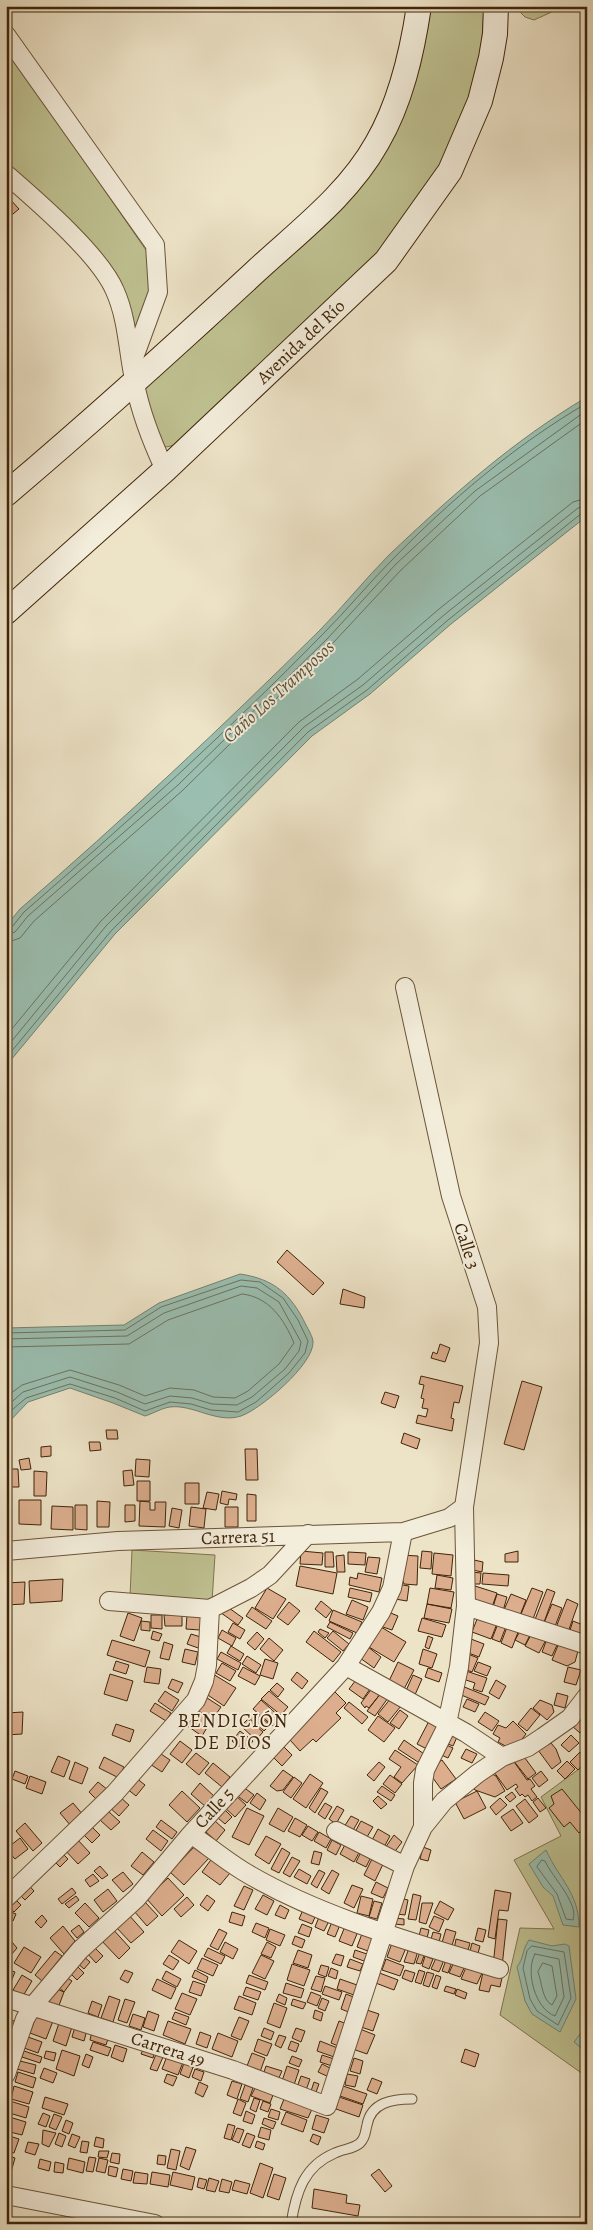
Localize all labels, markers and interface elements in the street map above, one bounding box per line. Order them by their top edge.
street label: Avenida del Río [251,294,350,390]
water label: Caño Los Tramposos [217,634,341,749]
street label: Calle 3 [448,1220,486,1272]
street label: Carrera 51 [201,1524,275,1550]
district label: BENDICIÓN DE DIOS [177,1708,289,1756]
street label: Calle 5 [189,1782,239,1834]
street label: Carrera 49 [128,2026,208,2072]

